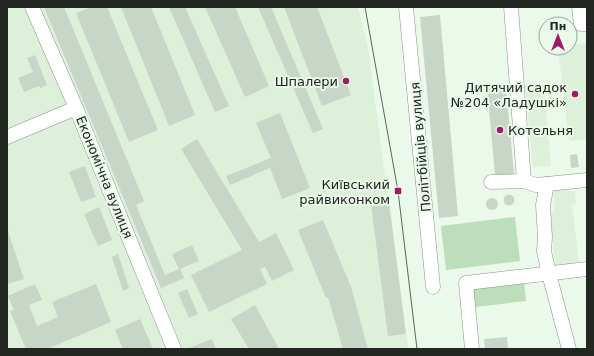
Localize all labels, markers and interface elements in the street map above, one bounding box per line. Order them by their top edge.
north arrow [538,16,578,56]
text: Пн [550,20,566,33]
place label: Шпалери [275,74,338,89]
marker: Шпалери [341,76,351,86]
place label: Дитячий садок №204 «Ладушкі» [451,80,567,110]
street label: Політбійців вулиця [407,81,434,213]
marker: Дитячий садок №204 «Ладушкі» [570,89,580,99]
street label: Економічна вулиця [73,114,136,241]
place label: Котельня [508,123,573,138]
marker: Котельня [495,125,505,135]
place label: Київський райвиконком [299,177,390,207]
marker: Київський райвиконком [393,186,403,196]

